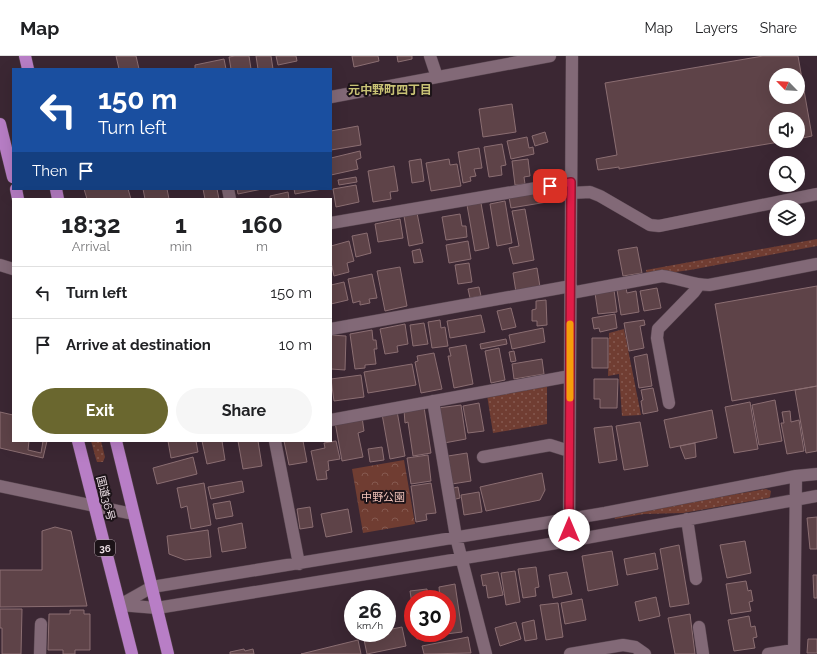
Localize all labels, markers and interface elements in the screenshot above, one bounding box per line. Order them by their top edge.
text: Map [20,17,59,39]
text: Map [645,20,673,36]
text: Layers [695,20,738,36]
text: Share [760,20,797,36]
north arrow [769,68,805,104]
map controls [769,68,805,236]
text: 150 m [98,83,177,116]
district label: 元中野町四丁目 [348,83,432,97]
icon: left [32,84,84,136]
button: sound [769,112,805,148]
text: Turn left [98,117,167,138]
button: search [769,156,805,192]
icon: arrive [75,160,97,182]
text: Then [32,162,67,180]
pin [533,169,567,203]
icon: arrive [539,175,561,197]
button: layers [769,200,805,236]
text: 18:32 [61,210,121,239]
text: 1 [175,210,187,239]
text: 160 [241,210,283,239]
text: Arrival [72,239,110,254]
text: min [170,239,192,254]
text: m [256,239,268,254]
icon: left [32,282,54,304]
text: Turn left [66,284,127,302]
text: 150 m [271,284,312,302]
icon: arrive [32,334,54,356]
text: Arrive at destination [66,336,211,354]
text: 10 m [279,336,312,354]
button: Exit [32,388,168,434]
button: Share [176,388,312,434]
street label: 国道36号 [94,474,117,522]
park label: 中野公園 [361,491,405,504]
position arrow [548,509,590,551]
road number: 36 [95,540,115,556]
speed limit sign: 30 [404,590,456,642]
text: 26 [358,599,382,623]
text: km/h [357,620,383,631]

